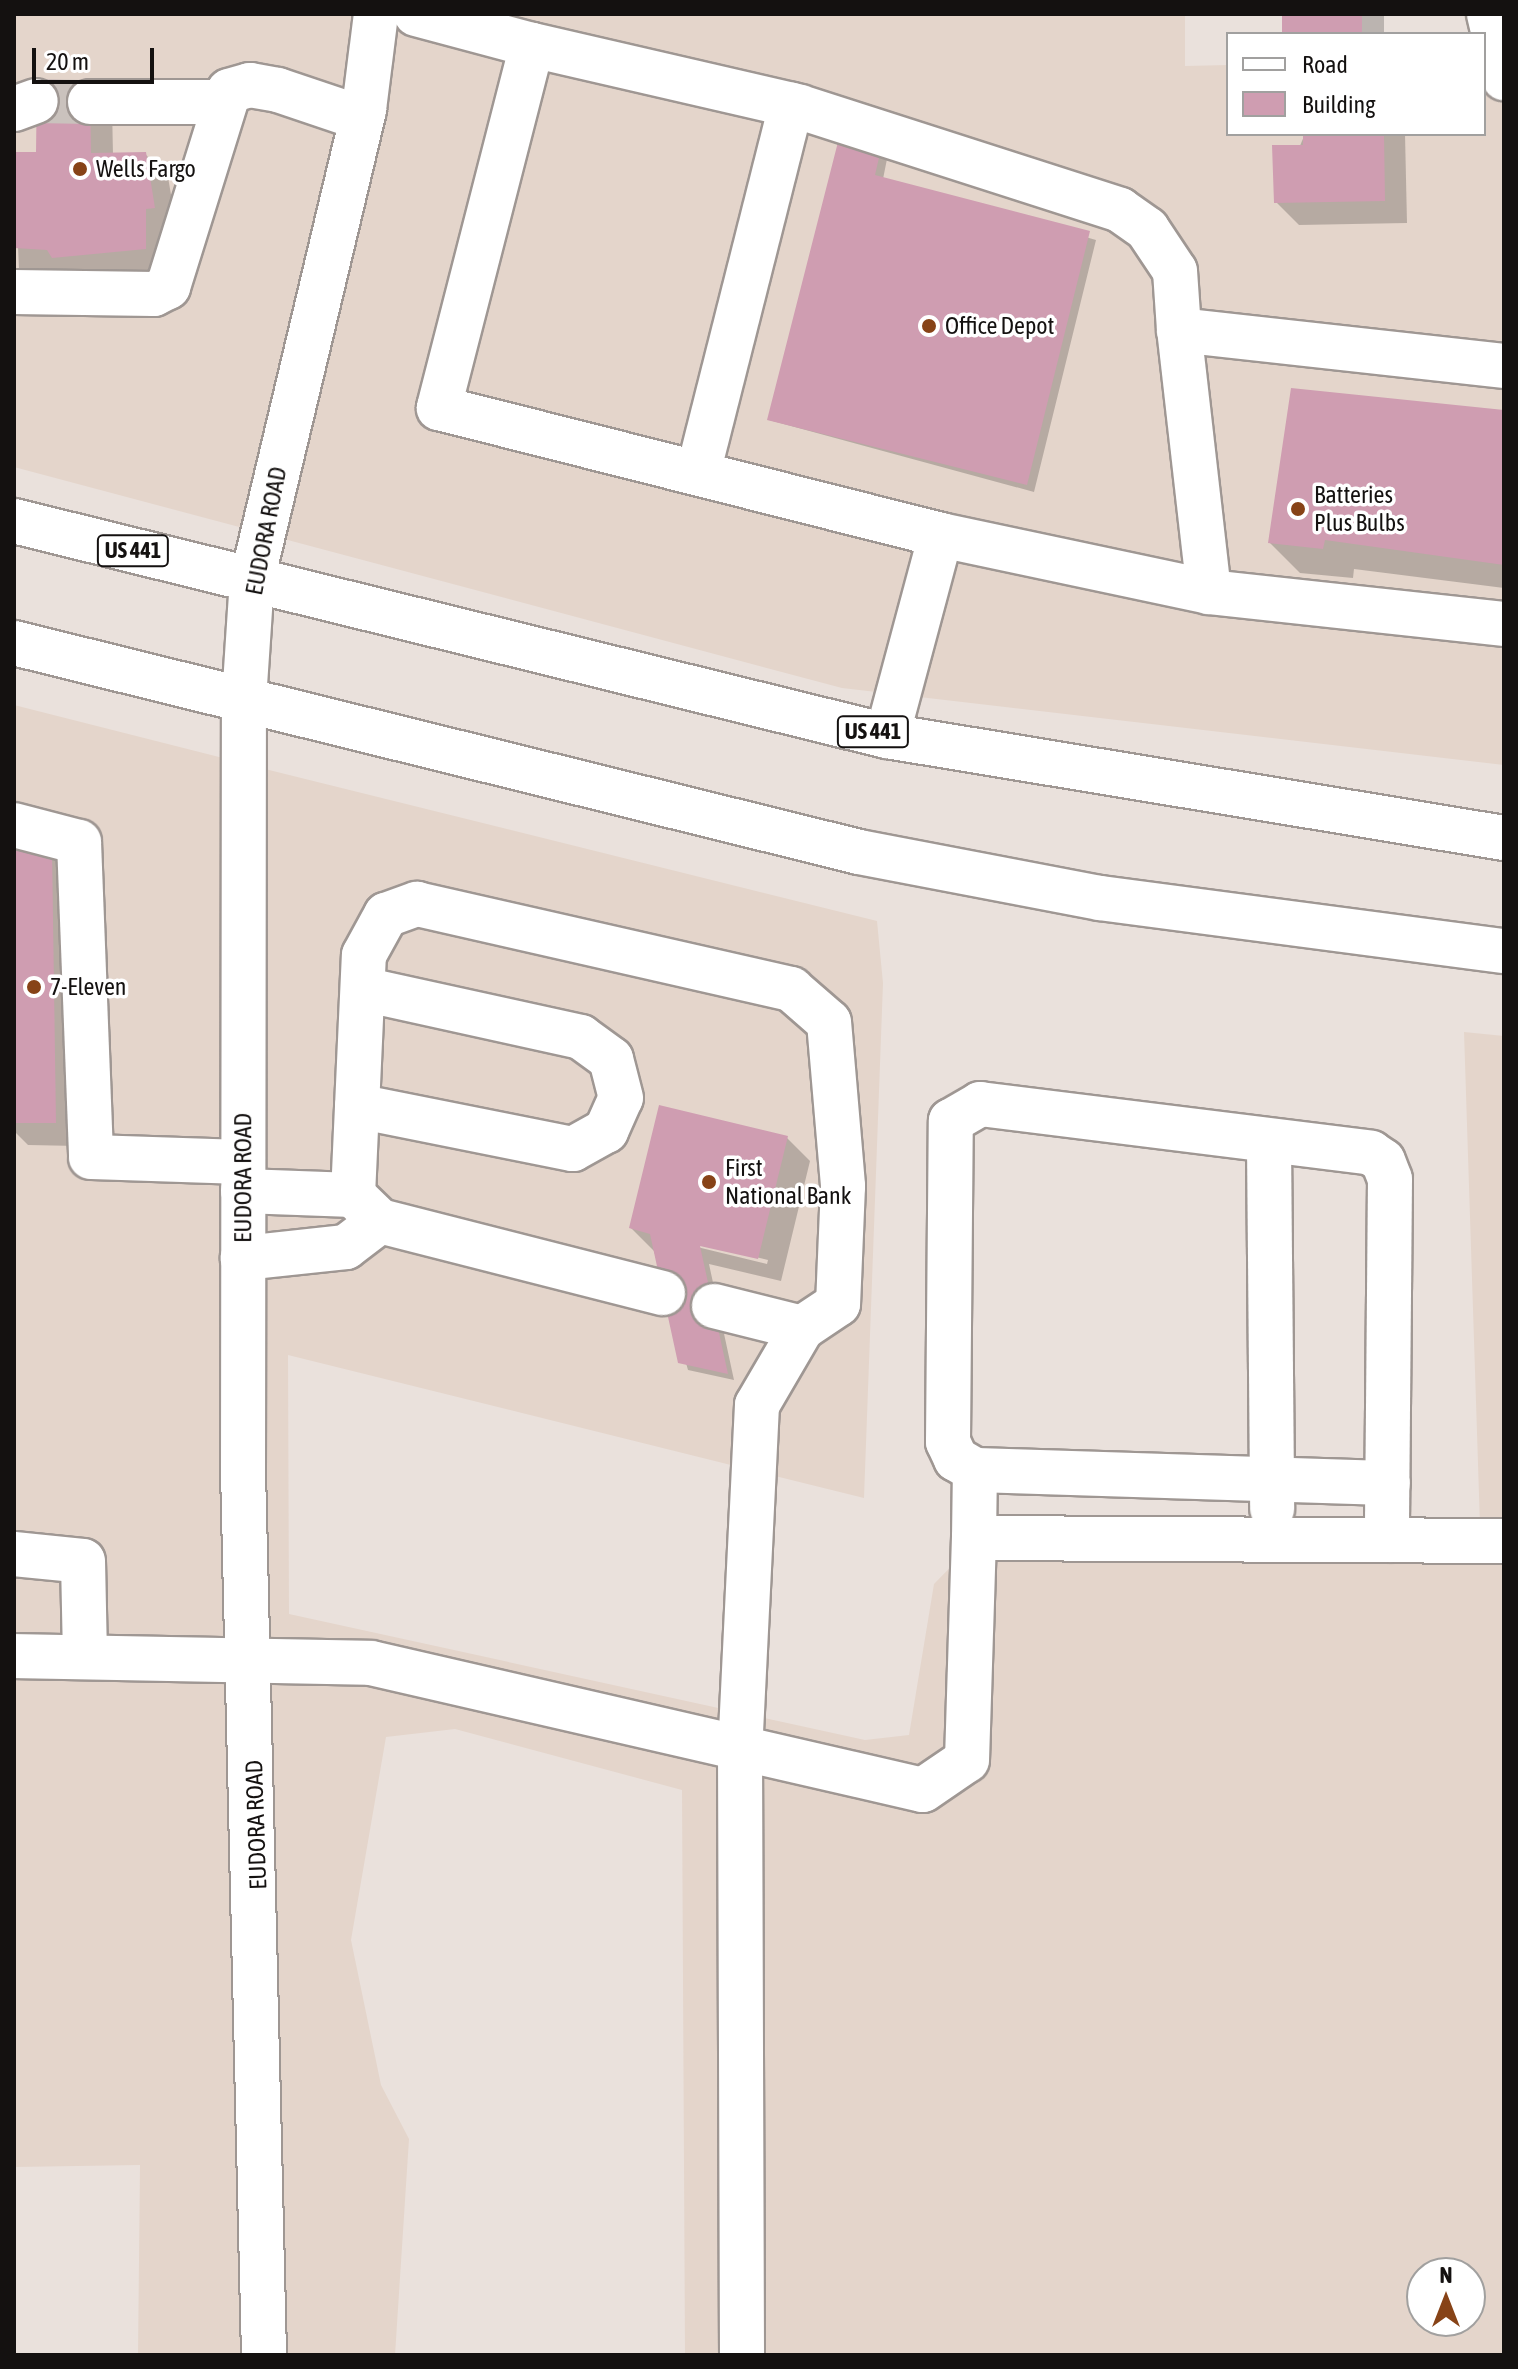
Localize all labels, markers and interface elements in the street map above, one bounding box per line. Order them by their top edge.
scale bar [36,32,158,82]
legend [1226,32,1486,136]
text: 20 m [46,48,89,75]
text: Road [1302,51,1348,78]
text: Building [1302,91,1375,118]
place label: Wells Fargo [96,155,196,183]
marker: Wells Fargo [71,160,89,178]
place label: Office Depot [945,312,1055,340]
marker: Office Depot [920,317,938,335]
street label: EUDORA ROAD [239,465,293,597]
place label: Batteries Plus Bulbs [1314,481,1405,537]
marker: Batteries Plus Bulbs [1289,500,1307,518]
road number: US 441 [95,533,171,569]
road number: US 441 [835,714,911,750]
place label: 7-Eleven [50,973,126,1001]
marker: 7-Eleven [25,978,43,996]
street label: EUDORA ROAD [229,1113,257,1243]
place label: First National Bank [725,1154,851,1210]
marker: First National Bank [700,1173,718,1191]
street label: EUDORA ROAD [239,1760,273,1890]
north arrow [1406,2257,1486,2337]
text: N [1440,2262,1452,2288]

